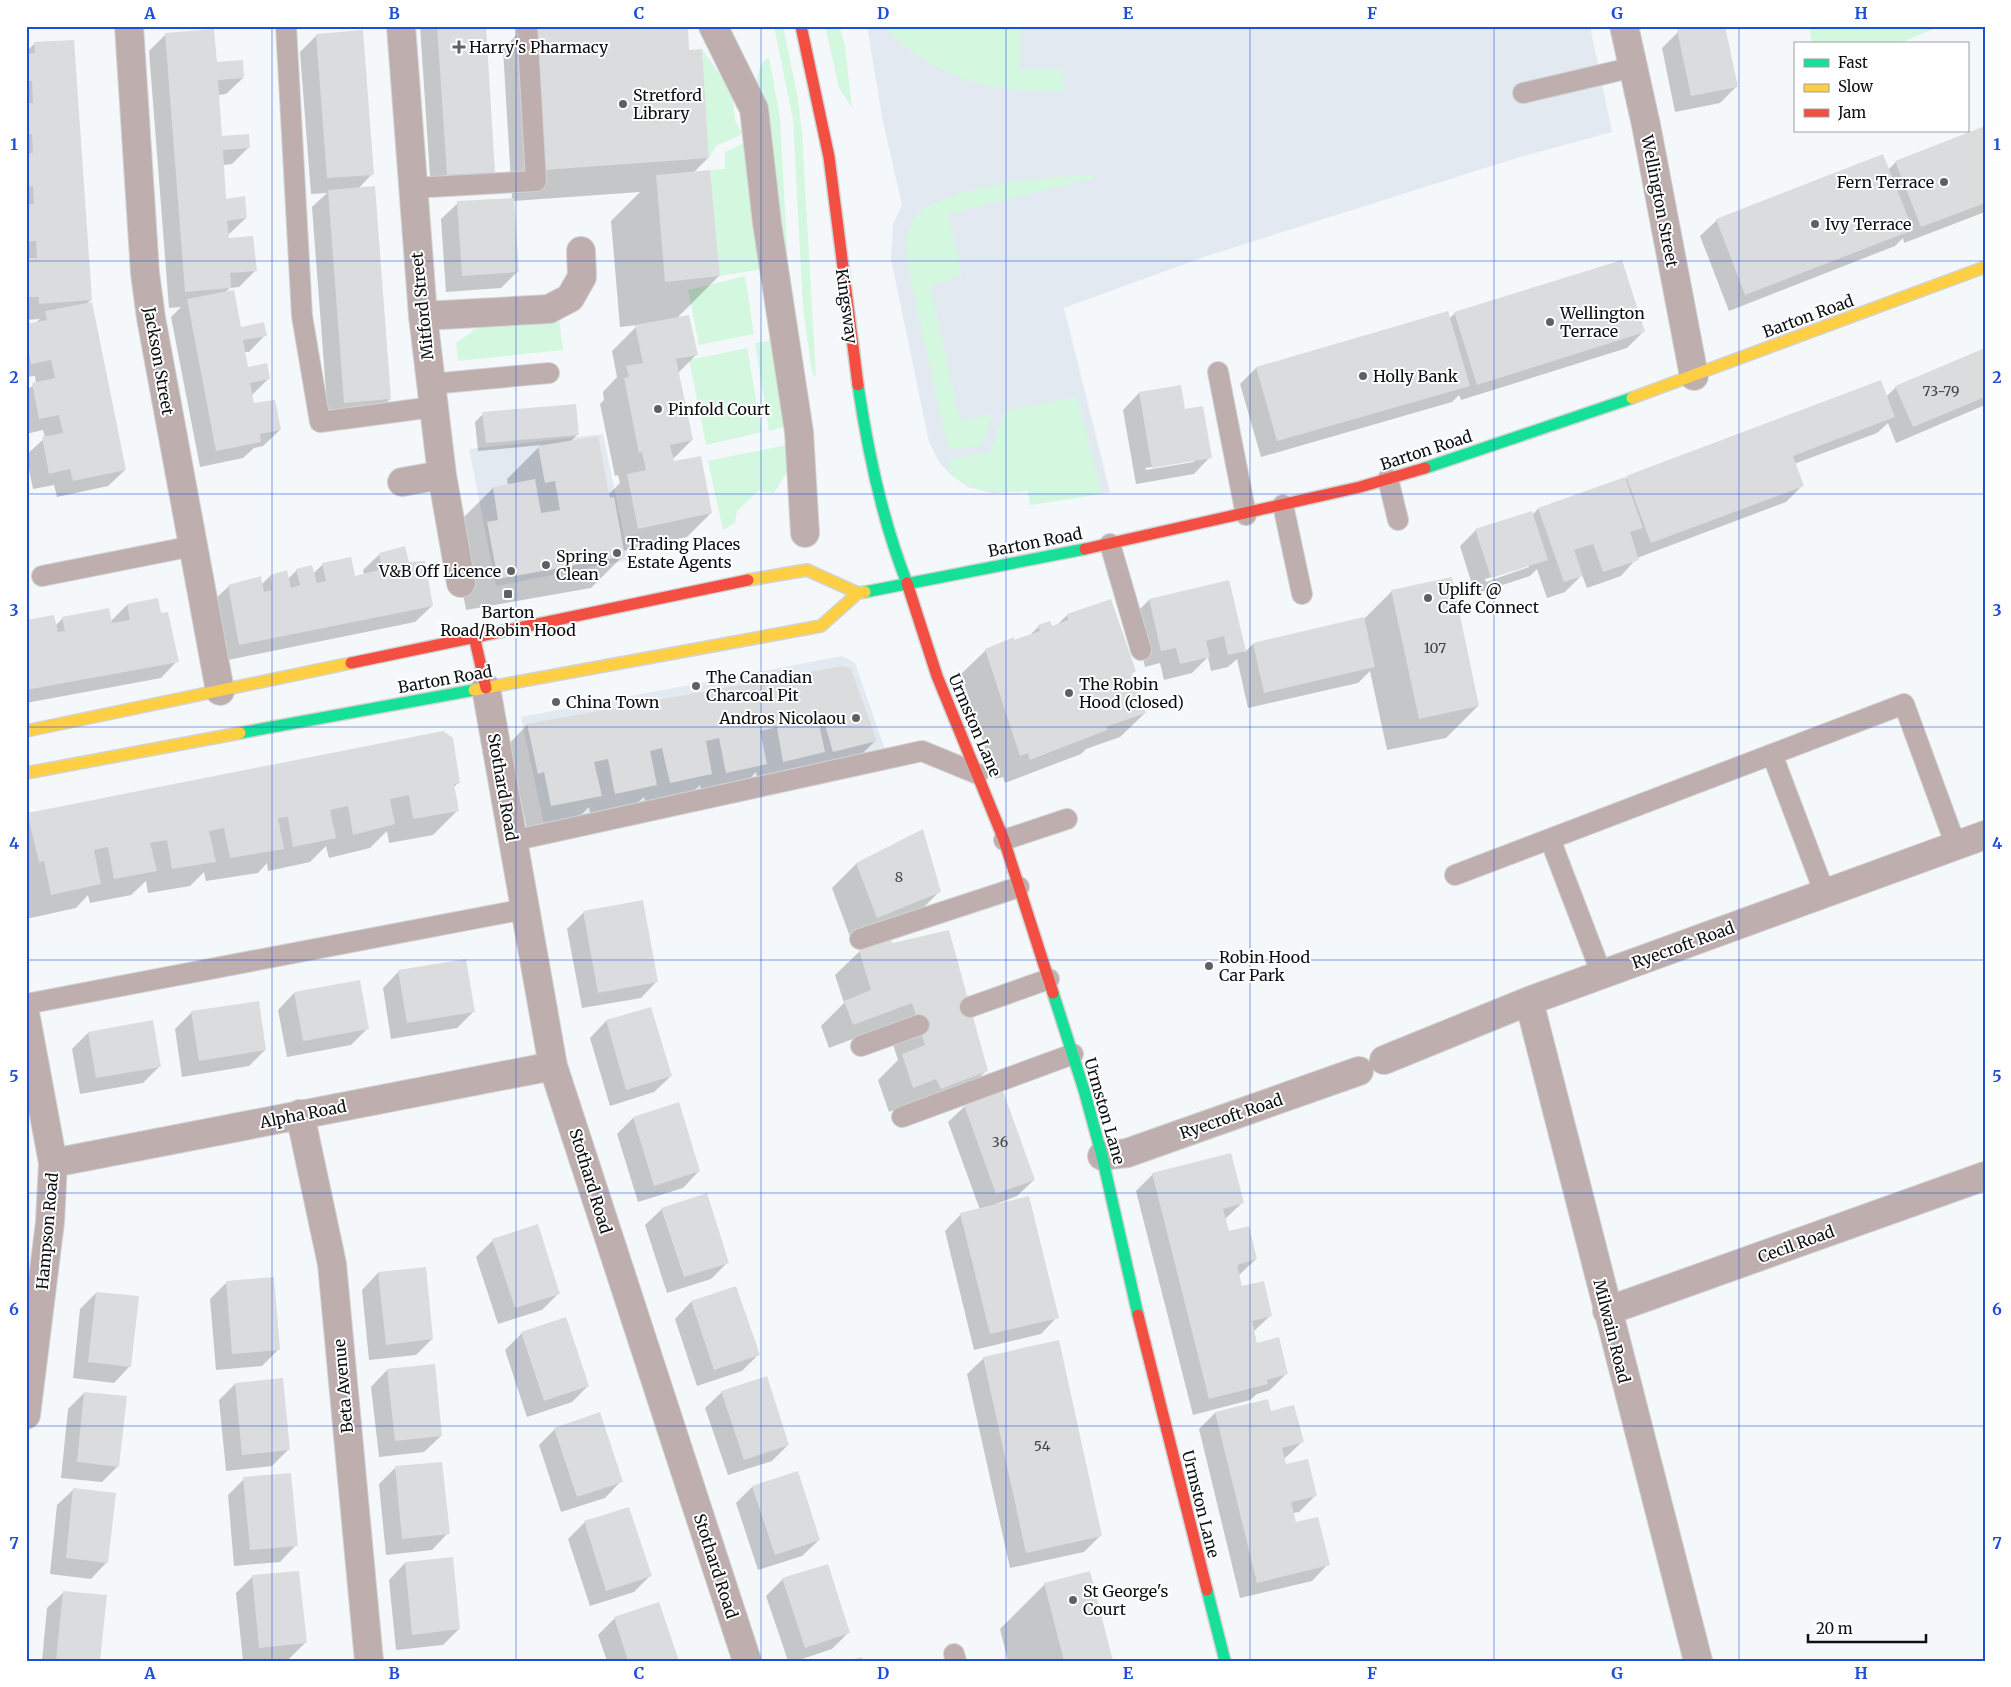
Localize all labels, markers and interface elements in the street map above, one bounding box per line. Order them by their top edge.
text: A [143,3,156,23]
text: B [388,3,400,23]
text: C [634,3,644,23]
text: D [877,3,889,23]
text: E [1123,3,1134,23]
text: F [1367,3,1377,23]
text: G [1611,3,1623,23]
text: H [1854,3,1868,23]
place label: Harry's Pharmacy [469,37,609,57]
marker: Harry's Pharmacy [453,41,465,53]
legend [1794,42,1968,132]
text: Fast [1838,53,1868,72]
text: Slow [1838,77,1873,96]
place label: Stretford Library [633,85,702,123]
marker: Stretford Library [617,98,629,110]
text: Jam [1837,103,1866,122]
street label: Wellington Street [1637,132,1683,270]
text: 1 [10,134,18,154]
text: 1 [1993,134,2001,154]
place label: Fern Terrace [1837,172,1934,192]
marker: Fern Terrace [1938,176,1950,188]
place label: Ivy Terrace [1825,214,1911,234]
marker: Ivy Terrace [1809,218,1821,230]
street label: Mitford Street [406,250,438,361]
street label: Kingsway [832,267,862,346]
street label: Barton Road [1760,290,1857,342]
place label: Wellington Terrace [1559,303,1645,341]
street label: Jackson Street [139,304,178,417]
marker: Wellington Terrace [1544,316,1556,328]
place label: Holly Bank [1373,366,1459,386]
text: 2 [9,367,19,387]
text: 2 [1992,367,2002,387]
marker: Holly Bank [1357,370,1369,382]
house number: 73-79 [1923,382,1959,400]
place label: Pinfold Court [668,399,771,419]
marker: Pinfold Court [652,403,664,415]
street label: Barton Road [1378,426,1475,474]
street label: Barton Road [986,523,1084,561]
place label: Trading Places Estate Agents [627,534,741,572]
place label: Spring Clean [556,546,608,584]
marker: Trading Places Estate Agents [611,547,623,559]
marker: Spring Clean [540,559,552,571]
place label: V&B Off Licence [378,561,501,581]
marker: V&B Off Licence [505,565,517,577]
place label: Uplift @ Cafe Connect [1438,579,1540,617]
marker: Barton Road/Robin Hood [502,588,514,600]
marker: Uplift @ Cafe Connect [1422,592,1434,604]
text: 3 [9,600,19,620]
text: 3 [1992,600,2002,620]
place label: Barton Road/Robin Hood [440,602,576,640]
house number: 107 [1424,639,1446,657]
street label: Barton Road [396,661,494,697]
place label: The Canadian Charcoal Pit [706,667,813,705]
street label: Urmston Lane [944,670,1006,780]
place label: The Robin Hood (closed) [1079,674,1184,712]
marker: The Canadian Charcoal Pit [690,680,702,692]
marker: The Robin Hood (closed) [1063,687,1075,699]
place label: China Town [566,692,660,712]
marker: China Town [550,696,562,708]
place label: Andros Nicolaou [718,708,846,728]
marker: Andros Nicolaou [850,712,862,724]
street label: Stothard Road [484,732,522,843]
text: 4 [9,833,19,853]
text: 4 [1992,833,2002,853]
house number: 8 [895,868,903,886]
street label: Ryecroft Road [1629,917,1737,973]
place label: Robin Hood Car Park [1219,947,1310,985]
marker: Robin Hood Car Park [1203,960,1215,972]
street label: Urmston Lane [1080,1055,1130,1167]
text: 5 [9,1066,19,1086]
text: 5 [1992,1066,2002,1086]
street label: Ryecroft Road [1177,1089,1286,1143]
street label: Alpha Road [257,1096,348,1132]
street label: Stothard Road [566,1126,617,1236]
house number: 36 [992,1133,1008,1151]
street label: Hampson Road [32,1171,62,1290]
street label: Cecil Road [1755,1221,1837,1267]
street label: Milwain Road [1589,1277,1635,1385]
text: 6 [9,1299,19,1319]
text: 6 [1992,1299,2002,1319]
street label: Beta Avenue [329,1338,357,1434]
house number: 54 [1034,1437,1051,1455]
street label: Urmston Lane [1178,1448,1224,1560]
street label: Stothard Road [690,1511,742,1621]
text: 7 [9,1533,19,1553]
text: 7 [1992,1533,2002,1553]
place label: St George's Court [1083,1581,1168,1619]
marker: St George's Court [1067,1594,1079,1606]
scale bar [1808,1612,1926,1644]
text: 20 m [1816,1619,1853,1638]
text: A [143,1663,156,1683]
text: B [388,1663,400,1683]
text: C [634,1663,644,1683]
text: D [877,1663,889,1683]
text: E [1123,1663,1134,1683]
text: F [1367,1663,1377,1683]
text: G [1611,1663,1623,1683]
text: H [1854,1663,1868,1683]

